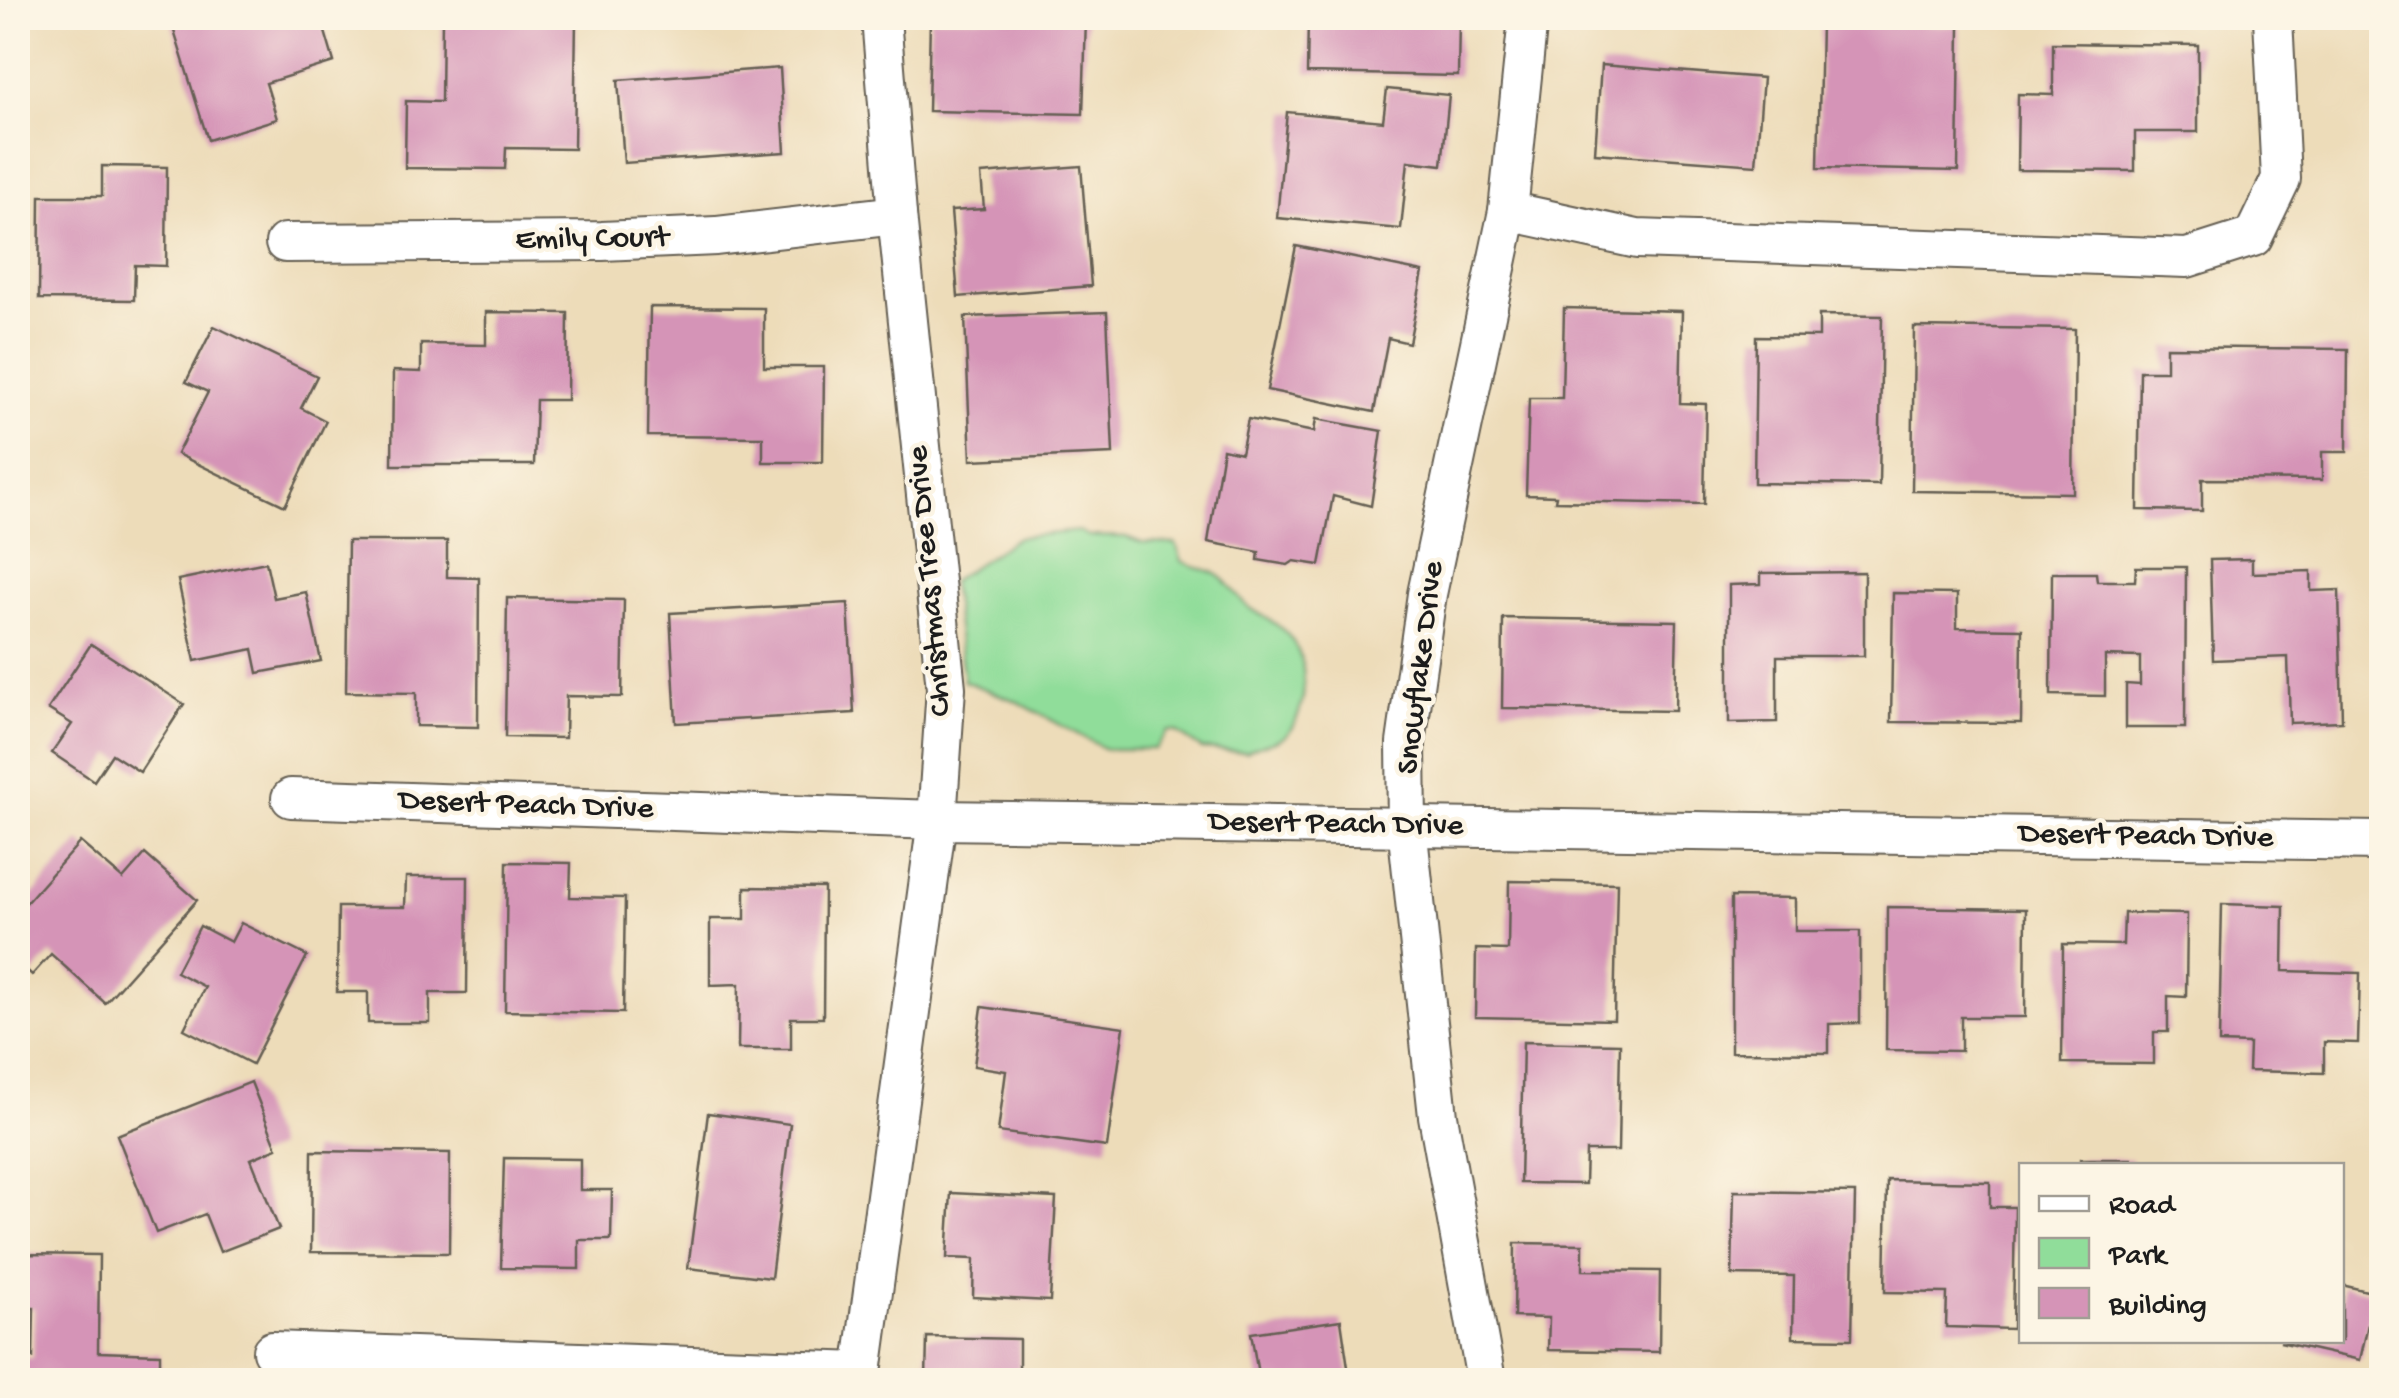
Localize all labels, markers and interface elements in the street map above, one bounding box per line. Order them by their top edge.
street label: Emily Court [515,220,672,260]
street label: Christmas Tree Drive [900,444,962,718]
street label: Snowflake Drive [1390,559,1454,777]
street label: Desert Peach Drive [396,782,655,829]
street label: Desert Peach Drive [1206,804,1464,846]
street label: Desert Peach Drive [2016,816,2274,858]
legend [2019,1163,2344,1343]
text: Road [2109,1190,2177,1225]
text: Park [2108,1240,2169,1275]
text: Building [2108,1290,2207,1325]

